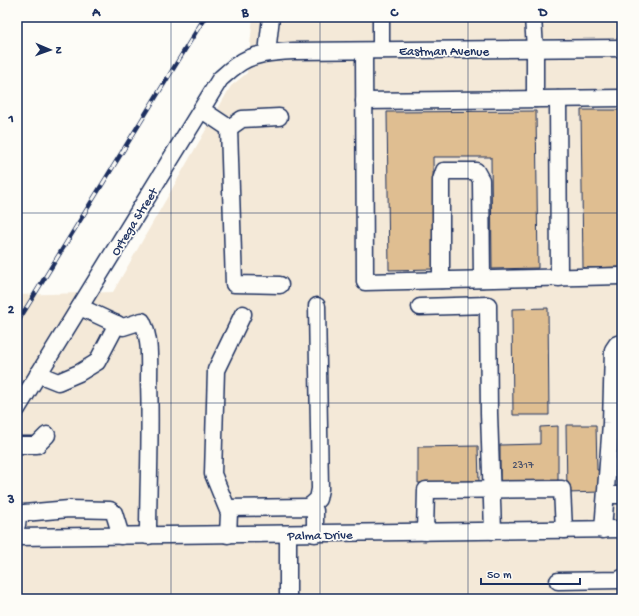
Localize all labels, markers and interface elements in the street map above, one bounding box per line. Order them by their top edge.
text: A [91,6,101,21]
text: B [241,6,250,21]
text: C [389,6,399,21]
text: D [538,6,548,21]
north arrow [30,30,70,70]
street label: Eastman Avenue [399,45,489,60]
text: N [52,46,64,54]
text: 1 [7,112,14,127]
street label: Ortega Street [108,184,163,259]
text: 2 [8,303,15,318]
house number: 2317 [512,460,534,472]
text: 3 [7,493,15,508]
street label: Palma Drive [286,528,353,545]
scale bar [481,560,580,586]
text: 50 m [487,569,512,583]

